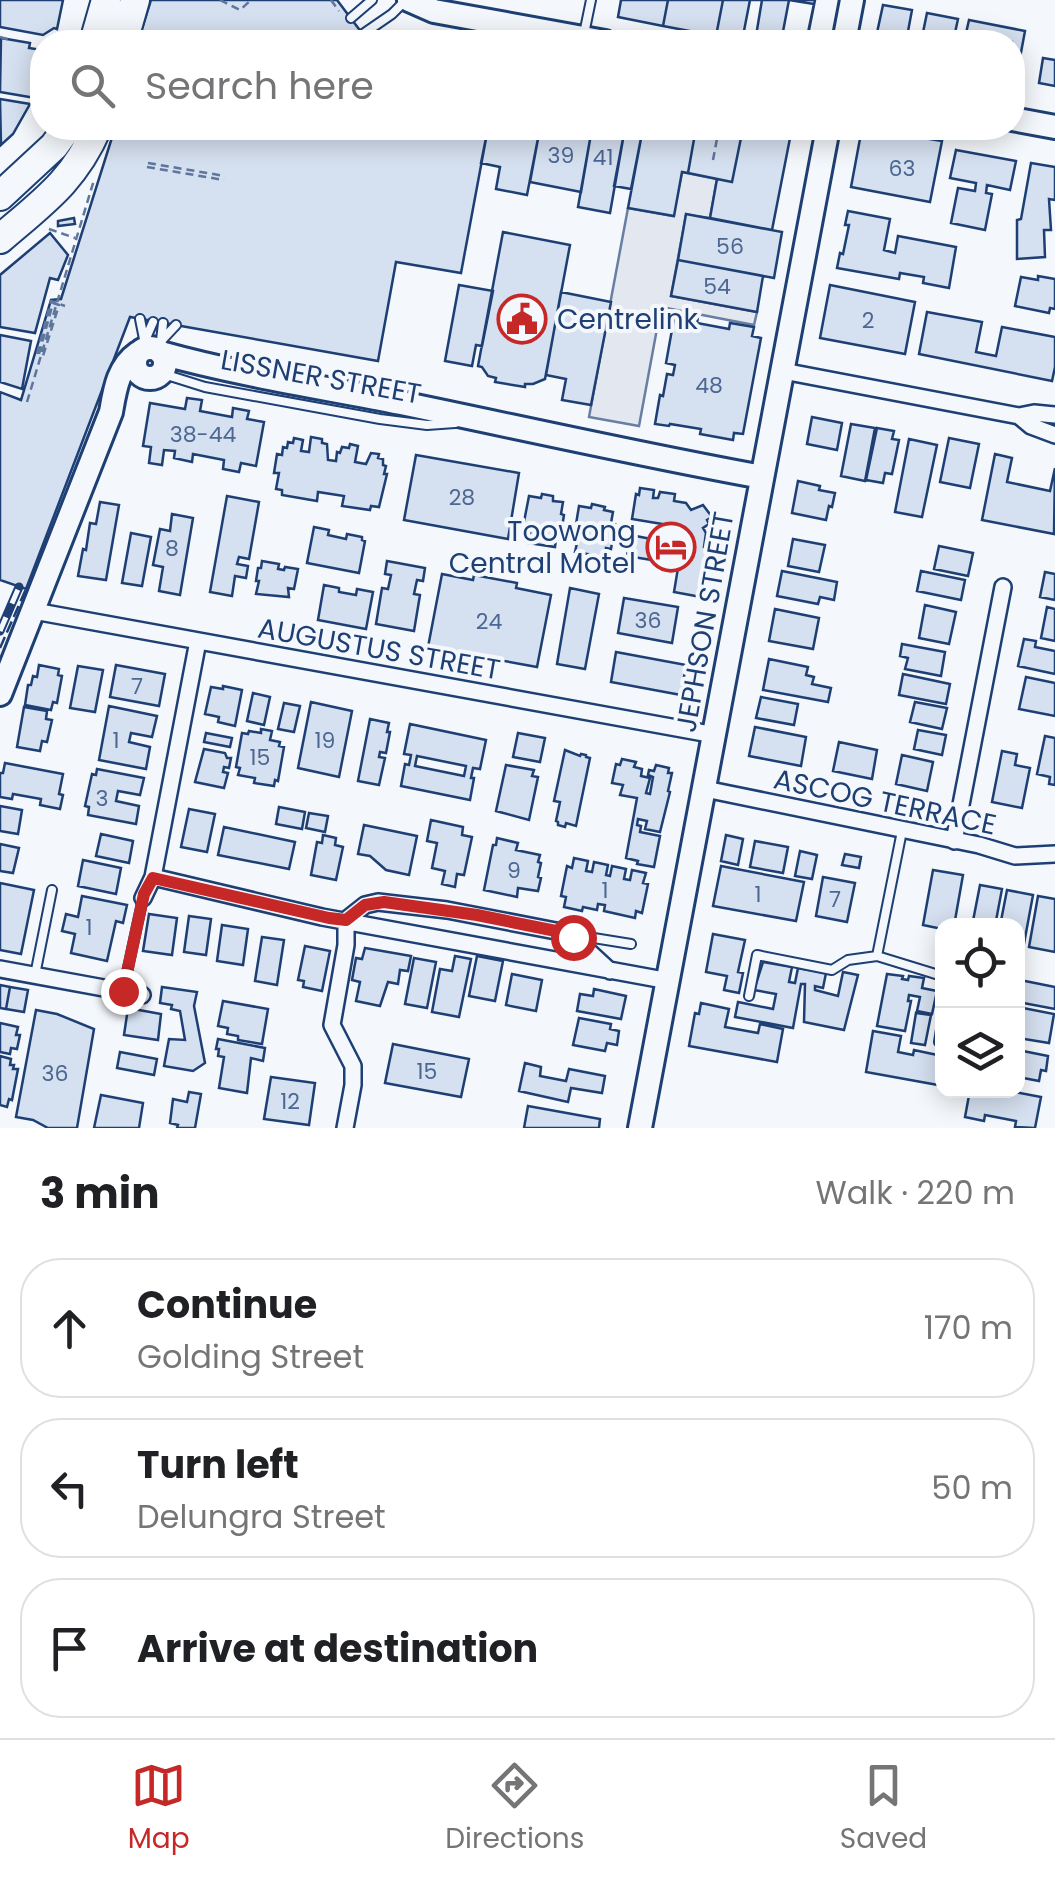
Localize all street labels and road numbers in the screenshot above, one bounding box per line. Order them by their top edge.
street label: LISSNER STREET [218,340,424,414]
street label: JEPHSON STREET [666,509,744,735]
street label: AUGUSTUS STREET [255,608,503,690]
street label: ASCOG TERRACE [770,759,1000,845]

